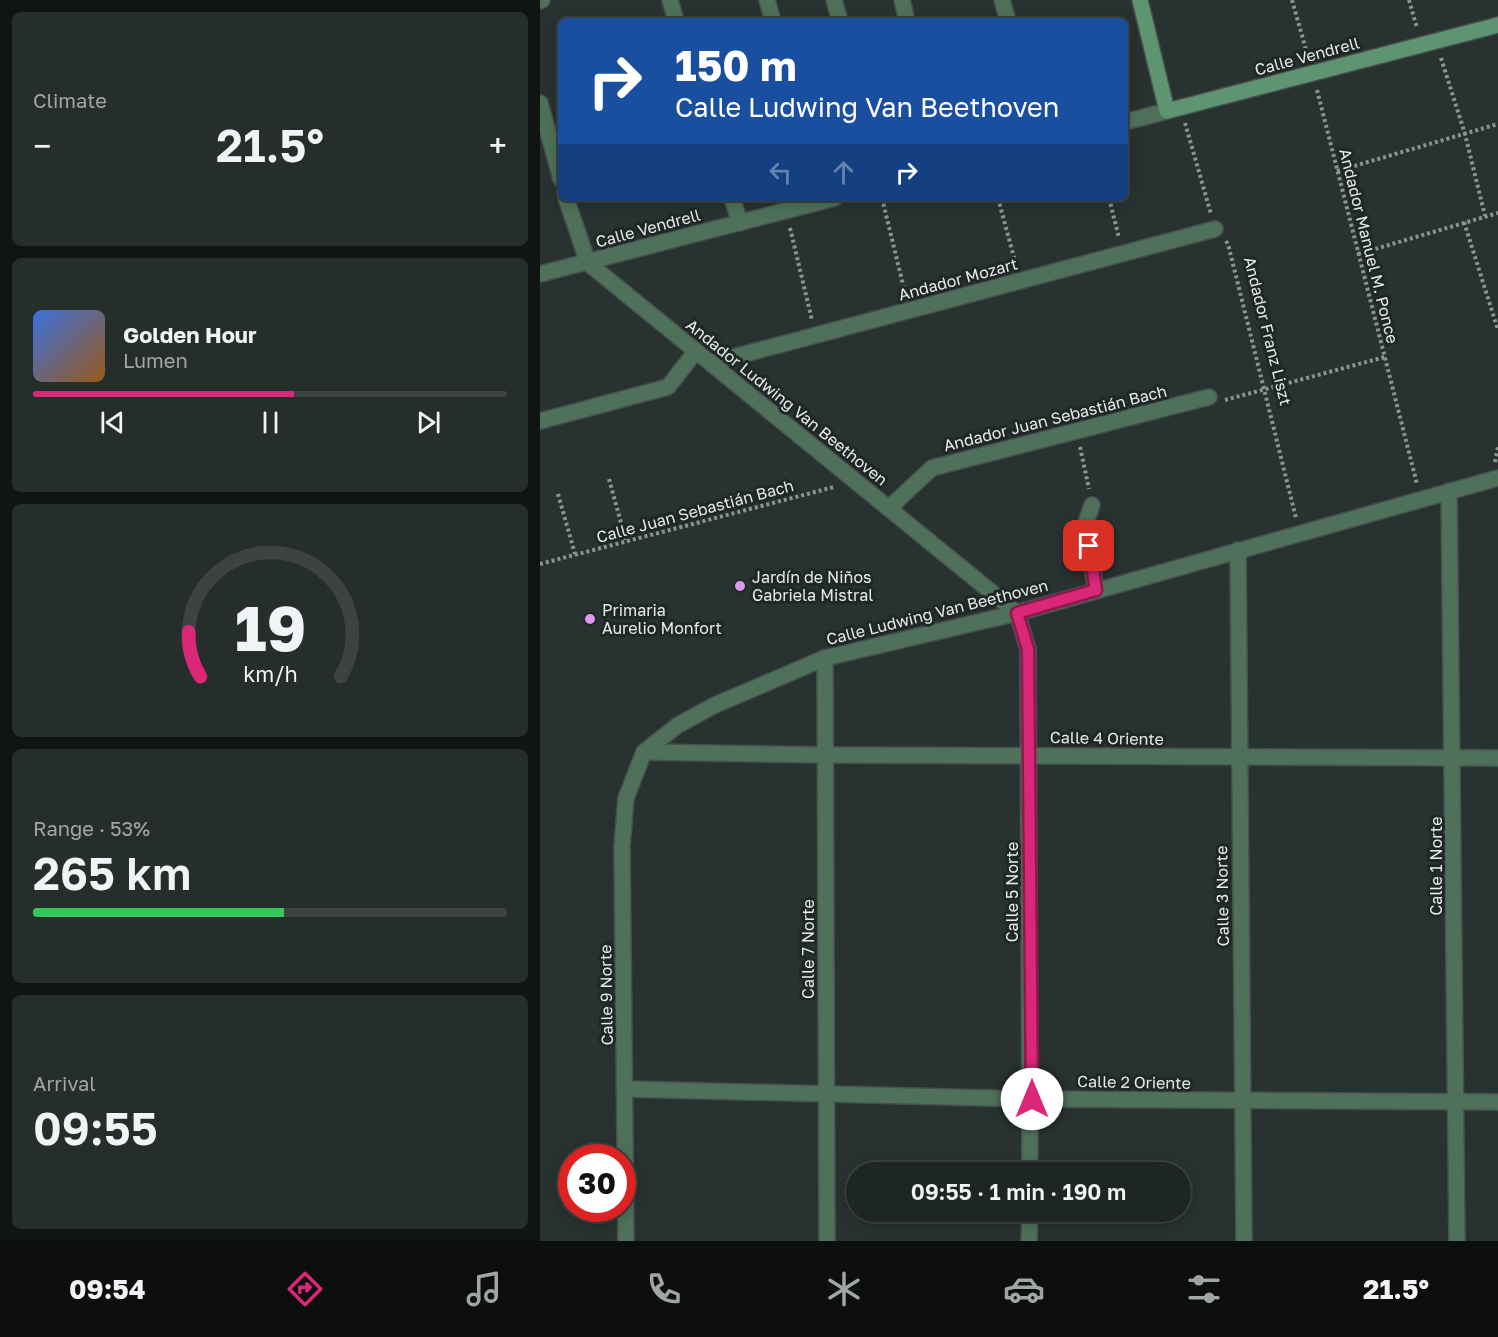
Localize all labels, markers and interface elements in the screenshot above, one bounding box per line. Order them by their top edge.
street label: Calle Vendrell [1252,32,1362,80]
text: 150 m [675,40,797,90]
icon: right [576,42,654,120]
text: Climate [33,88,107,112]
text: Calle Ludwing Van Beethoven [675,91,1059,123]
text: 21.5° [216,118,324,172]
text: − [33,126,51,165]
text: + [489,126,507,165]
street label: Andador Manuel M. Ponce [1335,146,1403,346]
icon: left [764,156,797,189]
icon: ahead [827,156,860,189]
icon: right [890,156,923,189]
street label: Calle Vendrell [593,204,703,252]
street label: Andador Mozart [896,253,1020,305]
street label: Andador Franz Liszt [1240,255,1296,407]
street label: Andador Ludwing Van Beethoven [682,314,892,490]
text: Golden Hour [123,321,257,348]
text: Lumen [123,348,188,372]
street label: Andador Juan Sebastián Bach [941,381,1169,455]
icon: previous [96,406,129,439]
icon: pause [254,406,287,439]
icon: next [412,406,445,439]
street label: Calle Juan Sebastián Bach [594,475,796,547]
pin [1063,520,1114,571]
icon: arrive [1072,529,1105,562]
place label: Jardín de Niños Gabriela Mistral [752,567,873,605]
street label: Calle Ludwing Van Beethoven [824,575,1050,649]
marker: Jardín de Niños Gabriela Mistral [733,579,747,593]
text: 19 [234,591,306,666]
place label: Primaria Aurelio Monfort [602,600,722,638]
marker: Primaria Aurelio Monfort [583,612,597,626]
text: km/h [243,662,297,688]
street label: Calle 4 Oriente [1050,727,1164,749]
text: Range · 53% [33,816,150,840]
street label: Calle 1 Norte [1426,816,1446,916]
street label: Calle 5 Norte [1002,842,1022,942]
text: 265 km [33,846,192,900]
street label: Calle 3 Norte [1211,846,1233,946]
street label: Calle 7 Norte [798,899,818,999]
street label: Calle 9 Norte [595,944,617,1046]
position arrow [1000,1067,1064,1131]
text: Arrival [33,1071,96,1095]
street label: Calle 2 Oriente [1077,1071,1191,1093]
text: 09:55 [33,1101,158,1155]
speed limit sign: 30 [558,1144,636,1222]
text: 09:55 · 1 min · 190 m [911,1178,1126,1205]
icon: directions [284,1268,326,1310]
icon: music [463,1268,505,1310]
icon: phone [643,1268,685,1310]
icon: climate [823,1268,865,1310]
icon: car [1003,1268,1045,1310]
icon: filters [1183,1268,1225,1310]
text: 09:54 [69,1273,146,1305]
text: 21.5° [1363,1273,1429,1305]

